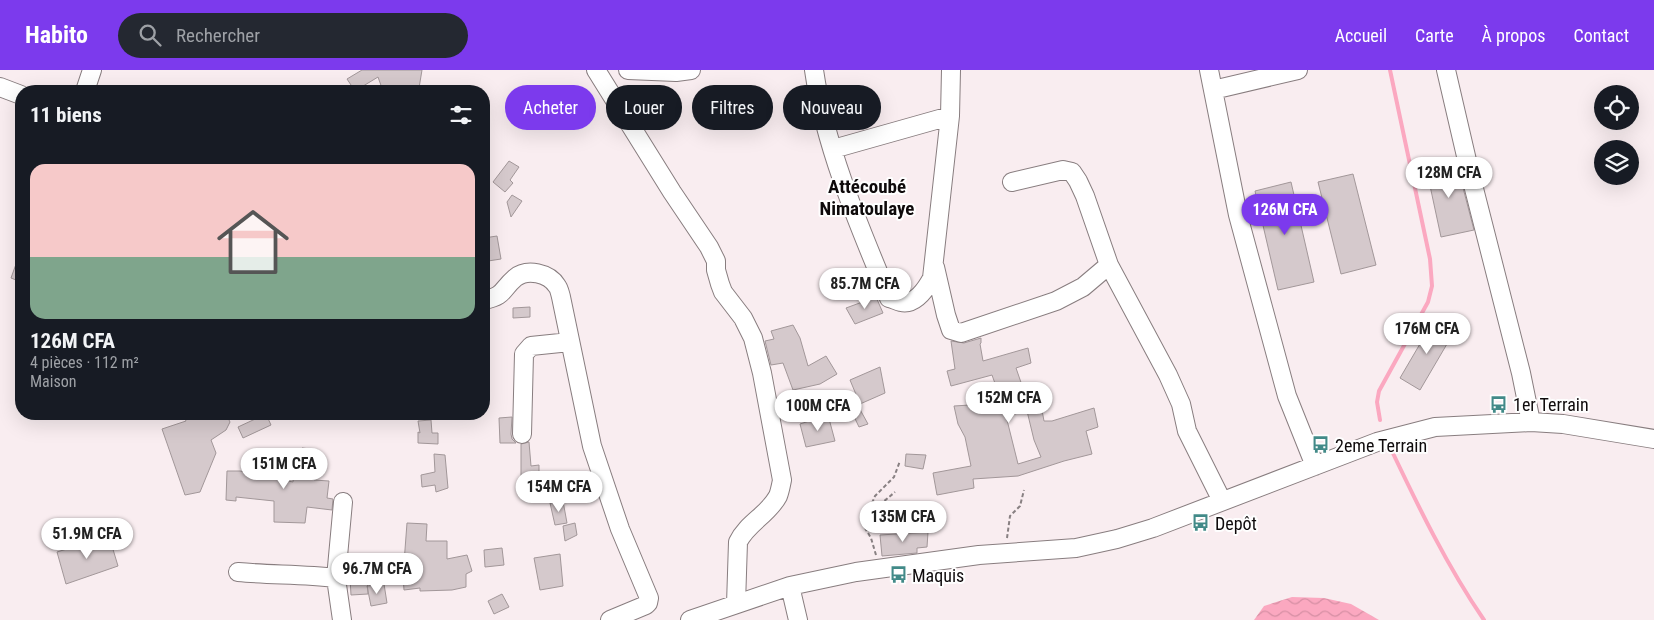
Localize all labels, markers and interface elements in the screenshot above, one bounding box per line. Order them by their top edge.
search box [118,13,468,58]
text: Habito [25,21,88,49]
icon: search [136,21,164,49]
text: Rechercher [176,24,260,47]
text: Accueil [1335,25,1387,46]
text: Carte [1415,25,1454,46]
text: À propos [1482,25,1545,46]
text: Contact [1573,25,1629,46]
chip: Acheter [505,85,596,130]
chip: Louer [606,85,682,130]
chip: Filtres [692,85,773,130]
chip: Nouveau [783,85,881,130]
map controls [1594,85,1639,185]
button: locate [1594,85,1639,130]
icon: filters [447,101,475,129]
text: 11 biens [30,103,102,127]
button: layers [1594,140,1639,185]
pin: 128M CFA [1397,156,1501,199]
text: 128M CFA [1417,163,1481,182]
district label: Attécoubé Nimatoulaye [820,175,914,220]
pin: 126M CFA [1233,194,1337,236]
icon: home [208,197,298,287]
text: 126M CFA [1253,200,1317,219]
pin: 85.7M CFA [808,268,922,310]
text: 85.7M CFA [830,274,900,293]
pin: 176M CFA [1375,312,1479,355]
text: 176M CFA [1395,319,1459,338]
text: 126M CFA [30,329,115,353]
text: 4 pièces · 112 m² [30,353,139,372]
text: Maison [30,372,77,391]
pin: 152M CFA [957,382,1061,424]
text: 152M CFA [977,388,1041,407]
pin: 100M CFA [766,390,870,432]
bus stop icon: 1er Terrain [1489,394,1509,414]
place label: 1er Terrain [1513,394,1589,415]
text: 100M CFA [786,396,850,415]
bus stop icon: 2eme Terrain [1311,435,1331,455]
place label: 2eme Terrain [1335,435,1427,456]
pin: 151M CFA [232,448,336,490]
text: 151M CFA [252,454,316,473]
pin: 154M CFA [507,470,611,513]
text: 154M CFA [527,477,591,496]
pin: 135M CFA [851,500,955,543]
text: 135M CFA [871,507,935,526]
bus stop icon: Depôt [1191,513,1211,533]
place label: Depôt [1215,513,1257,534]
pin: 51.9M CFA [30,518,144,560]
text: 51.9M CFA [52,524,122,543]
pin: 96.7M CFA [320,552,434,595]
text: 96.7M CFA [342,559,412,578]
bus stop icon: Maquis [888,565,908,585]
place label: Maquis [912,565,964,586]

